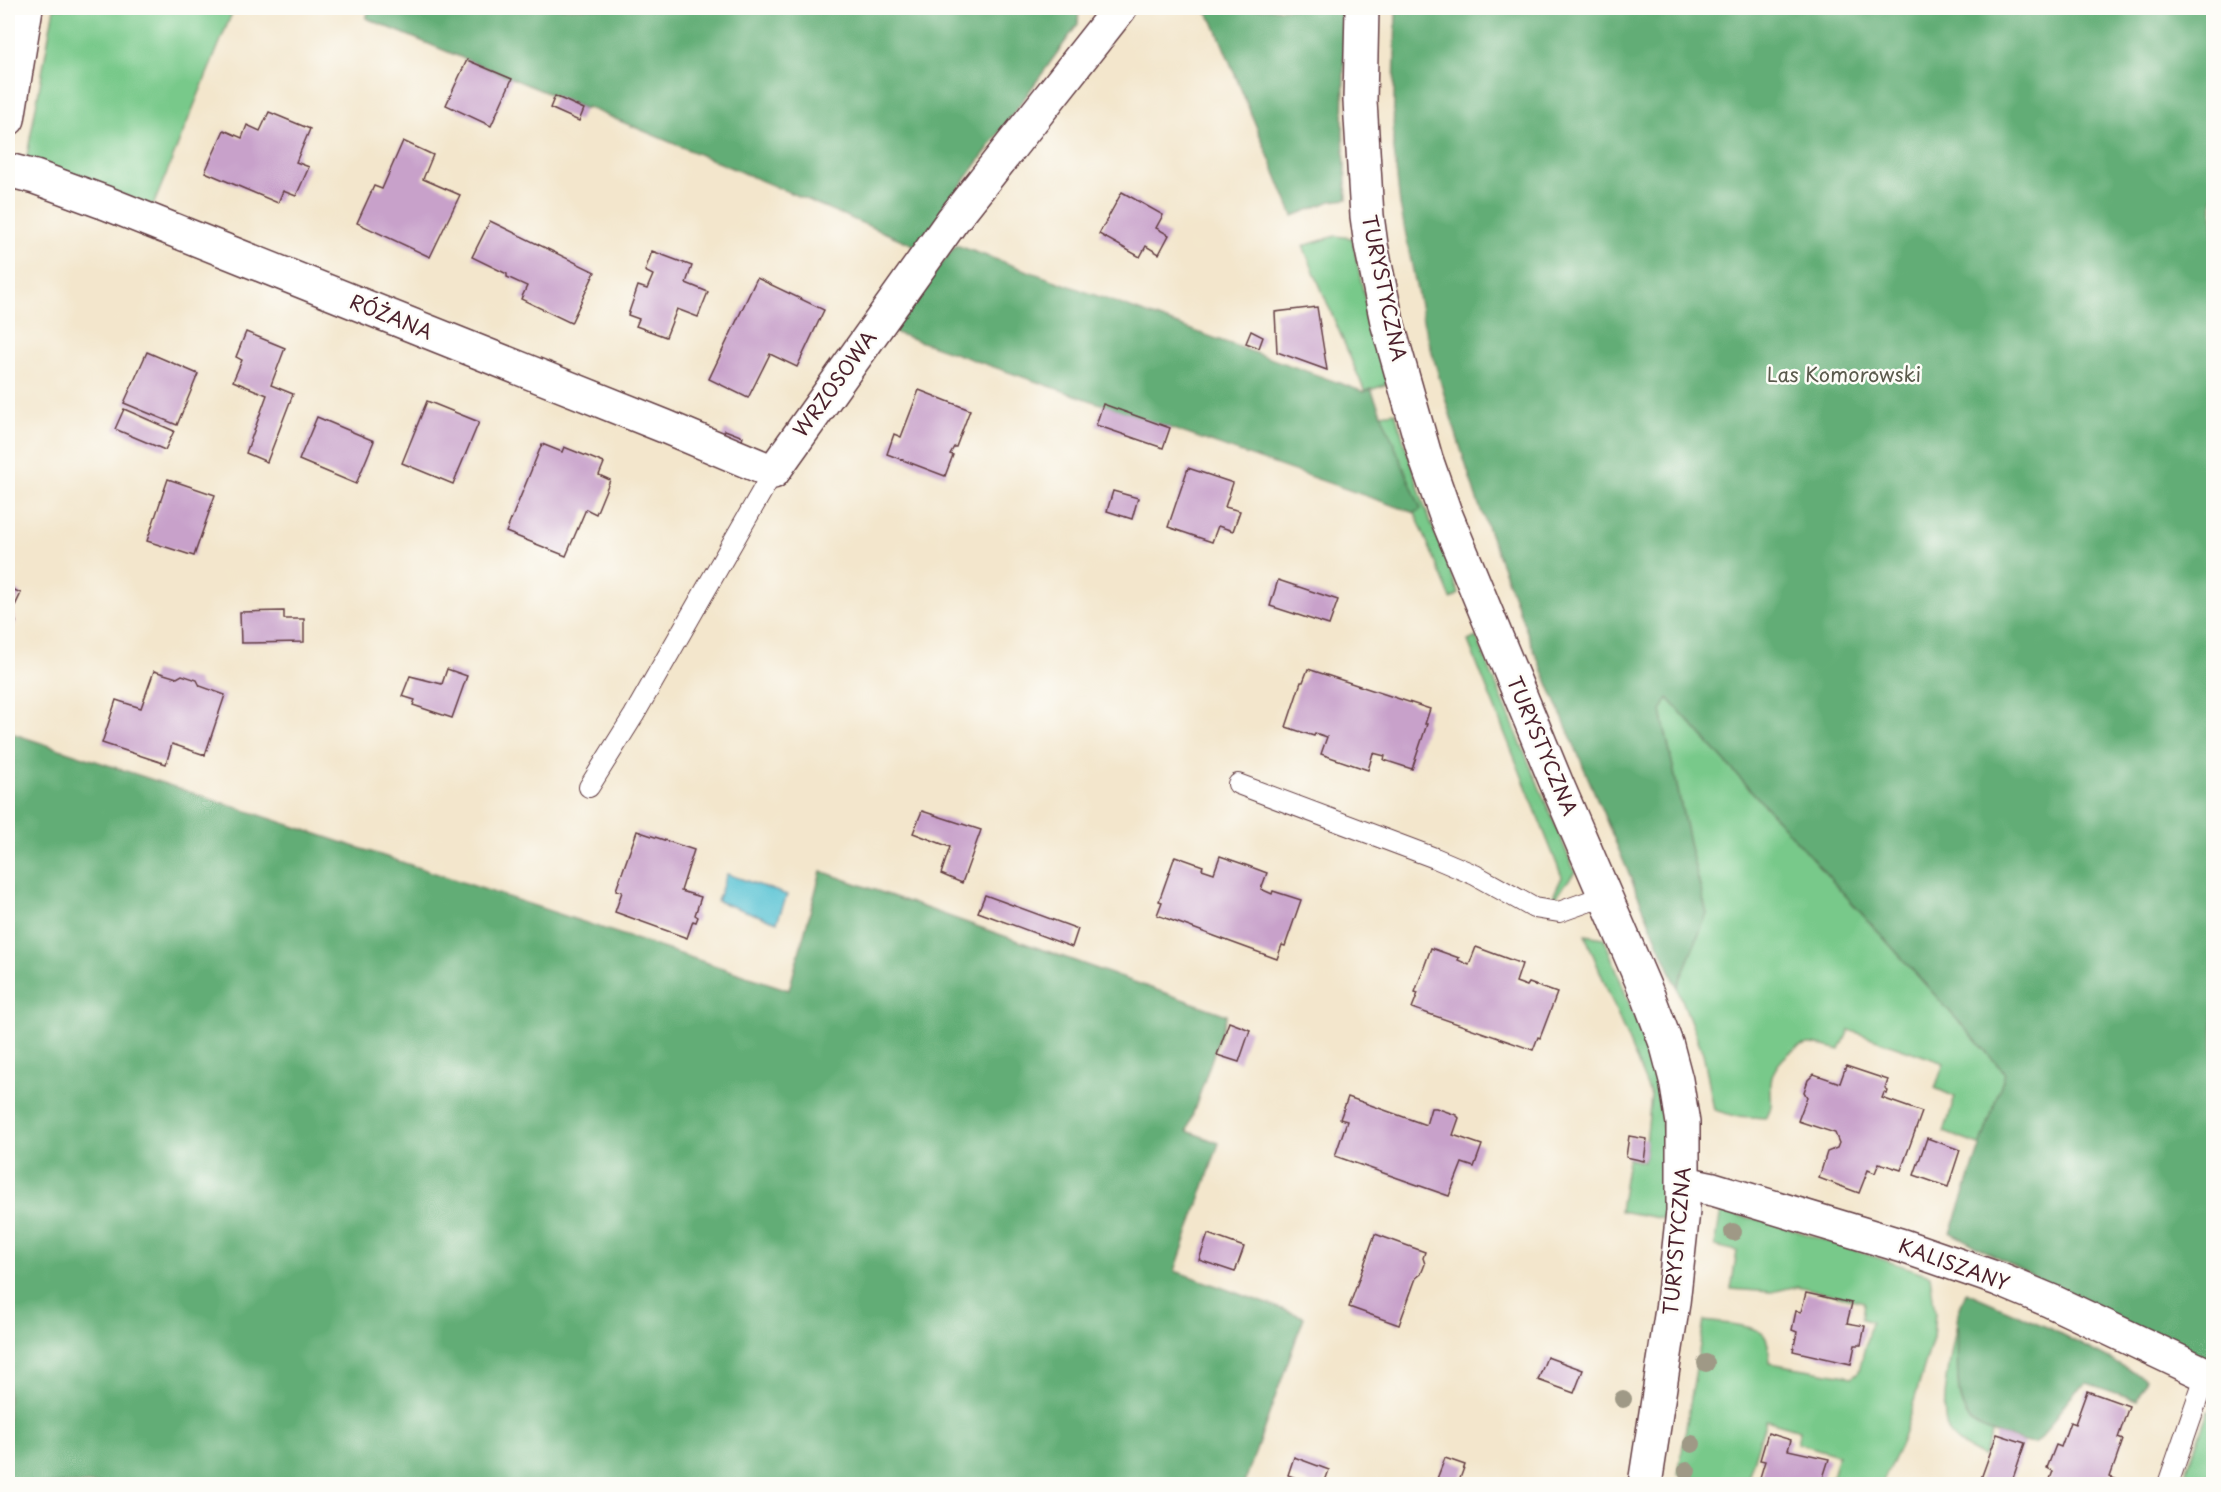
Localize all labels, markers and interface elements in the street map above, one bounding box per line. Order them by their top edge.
street label: TURYSTYCZNA [1355,212,1415,364]
street label: RÓŻANA [345,286,437,346]
street label: WRZOSOWA [785,324,883,443]
park label: Las Komorowski [1767,359,1921,389]
street label: TURYSTYCZNA [1500,671,1586,820]
street label: TURYSTYCZNA [1655,1165,1697,1316]
street label: KALISZANY [1895,1230,2014,1298]

